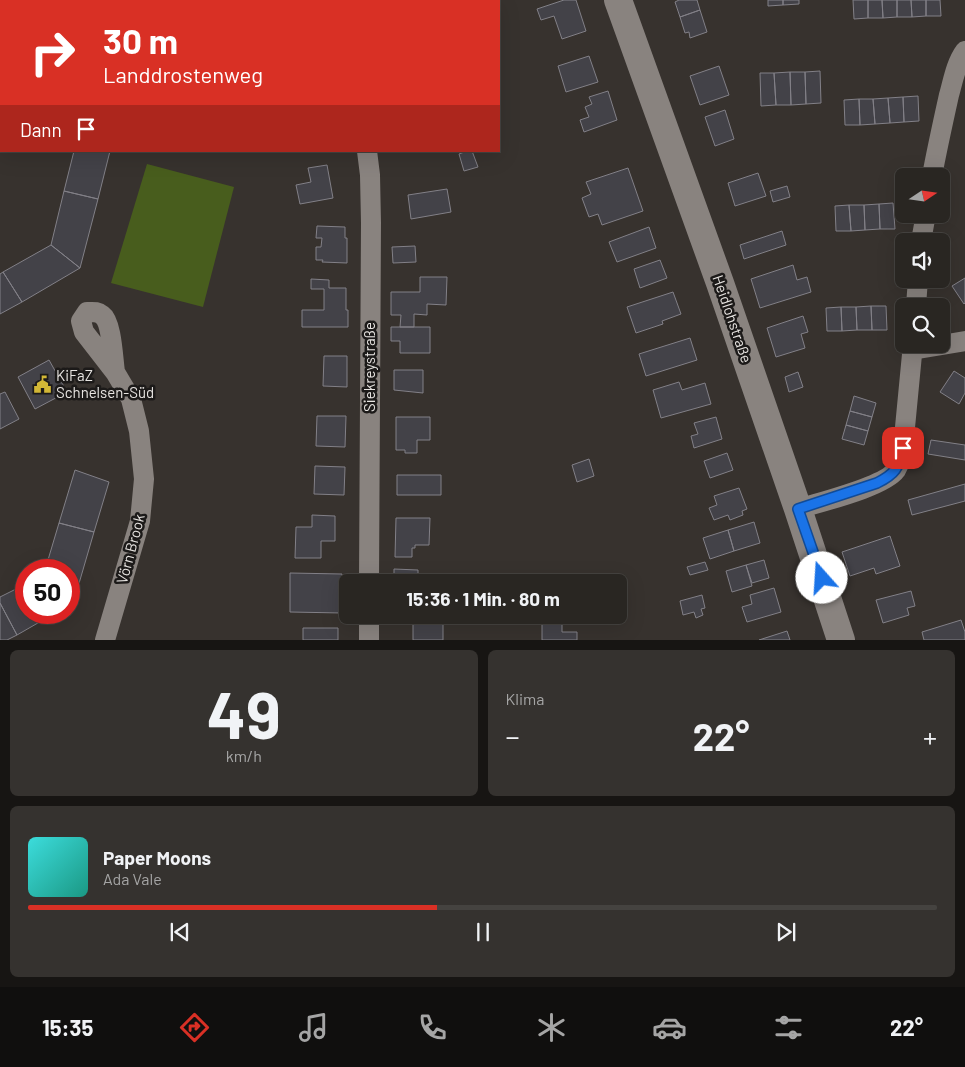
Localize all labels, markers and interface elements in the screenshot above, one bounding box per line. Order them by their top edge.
text: 30 m [103,19,178,61]
icon: right [20,20,85,85]
text: Landdrostenweg [103,61,263,87]
icon: arrive [72,115,100,143]
text: Dann [20,118,62,141]
north arrow [895,168,950,222]
map controls [895,168,950,353]
button: sound [895,233,950,288]
street label: Heidlohstraße [710,272,756,365]
button: search [895,298,950,353]
street label: Siekreystraße [360,322,378,412]
place label: KiFaZ Schnelsen-Süd [56,366,154,401]
public building icon: KiFaZ Schnelsen-Süd [32,375,52,395]
pin [882,427,924,469]
icon: arrive [889,434,917,462]
street label: Vörn Brook [112,511,148,586]
position arrow [795,551,847,603]
speed limit sign: 50 [15,559,80,624]
text: 15:36 · 1 Min. · 80 m [406,587,560,610]
text: 49 [207,674,281,752]
text: Klima [506,689,544,708]
text: 22° [693,713,750,759]
text: − [506,719,520,753]
text: + [923,719,937,753]
text: km/h [226,746,262,765]
text: Paper Moons [103,846,211,869]
text: Ada Vale [103,869,162,888]
icon: previous [166,918,194,946]
icon: pause [469,918,497,946]
icon: next [772,918,800,946]
icon: directions [177,1010,212,1045]
icon: music [296,1010,331,1045]
icon: phone [415,1010,450,1045]
icon: climate [534,1010,569,1045]
icon: car [652,1010,687,1045]
icon: filters [771,1010,806,1045]
text: 15:35 [42,1014,93,1040]
text: 22° [890,1014,923,1040]

